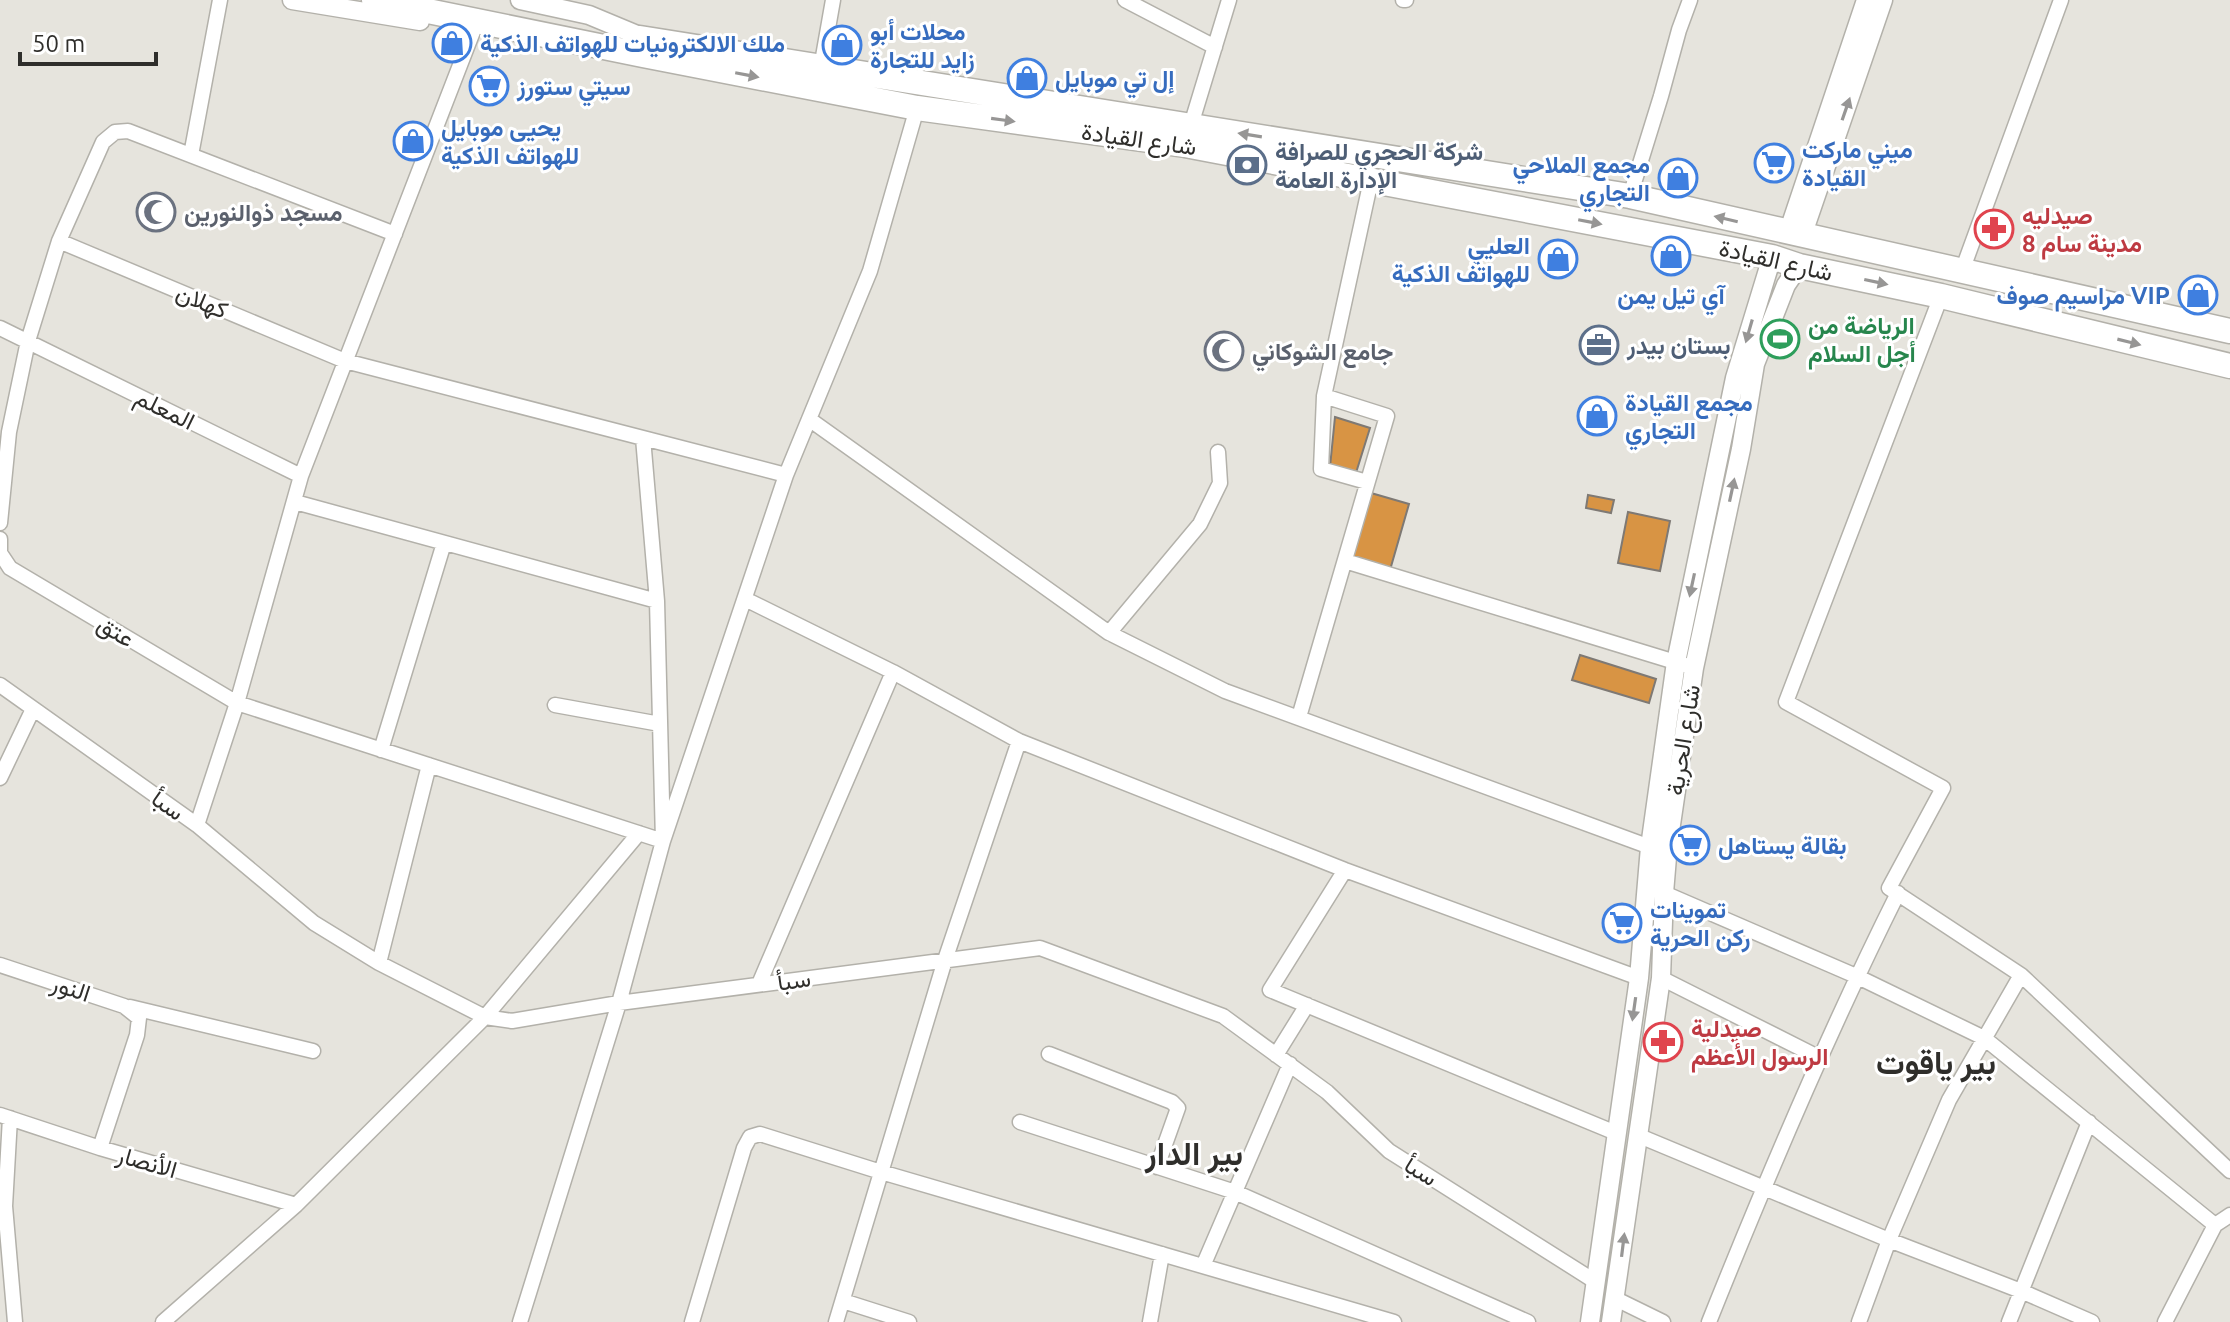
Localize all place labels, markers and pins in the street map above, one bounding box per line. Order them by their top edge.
place label: محلات أبو زايد للتجارة [870,18,975,75]
shop icon: ملك الالكترونيات للهواتف الذكية [431,22,473,64]
shop icon: محلات أبو زايد للتجارة [821,24,863,66]
place label: ملك الالكترونيات للهواتف الذكية [480,30,785,59]
shop icon: إل تي موبايل [1006,57,1048,99]
supermarket icon: سيتي ستورز [468,65,510,107]
place label: إل تي موبايل [1055,65,1175,99]
place label: سيتي ستورز [516,73,631,107]
place label: يحيى موبايل للهواتف الذكية [441,114,579,171]
shop icon: يحيى موبايل للهواتف الذكية [392,120,434,162]
place label: ميني ماركت القيادة [1802,136,1913,192]
place label: شركة الحجري للصرافة الإدارة العامة [1275,138,1483,195]
supermarket icon: ميني ماركت القيادة [1753,142,1795,184]
bank icon: شركة الحجري للصرافة الإدارة العامة [1226,144,1268,186]
place label: مجمع الملاحي التجاري [1512,151,1650,213]
shop icon: مجمع الملاحي التجاري [1657,157,1699,199]
mosque icon: مسجد ذوالنورين [135,191,177,233]
place label: مسجد ذوالنورين [184,199,343,228]
place label: صيدليه مدينة سام 8 [2022,202,2142,260]
pharmacy icon: صيدليه مدينة سام 8 [1973,208,2015,250]
place label: العليي للهواتف الذكية [1392,232,1530,289]
shop icon: آي تيل يمن [1650,235,1692,277]
shop icon: العليي للهواتف الذكية [1537,238,1579,280]
shop icon: مراسيم صوف VIP [2177,274,2219,316]
place label: آي تيل يمن [1617,282,1726,316]
place label: مراسيم صوف VIP [1997,282,2170,312]
place label: الرياضة من أجل السلام [1808,312,1916,370]
sports icon: الرياضة من أجل السلام [1759,318,1801,360]
office icon: بستان بيدر [1578,324,1620,366]
mosque icon: جامع الشوكاني [1203,330,1245,372]
place label: بستان بيدر [1626,332,1730,361]
place label: جامع الشوكاني [1252,338,1393,372]
place label: مجمع القيادة التجاري [1625,389,1753,451]
shop icon: مجمع القيادة التجاري [1576,395,1618,437]
supermarket icon: بقالة يستاهل [1669,824,1711,866]
place label: بقالة يستاهل [1718,832,1847,860]
place label: تموينات ركن الحرية [1650,896,1750,953]
supermarket icon: تموينات ركن الحرية [1601,902,1643,944]
place label: صيدلية الرسول الأعظم [1691,1015,1828,1073]
pharmacy icon: صيدلية الرسول الأعظم [1642,1021,1684,1063]

